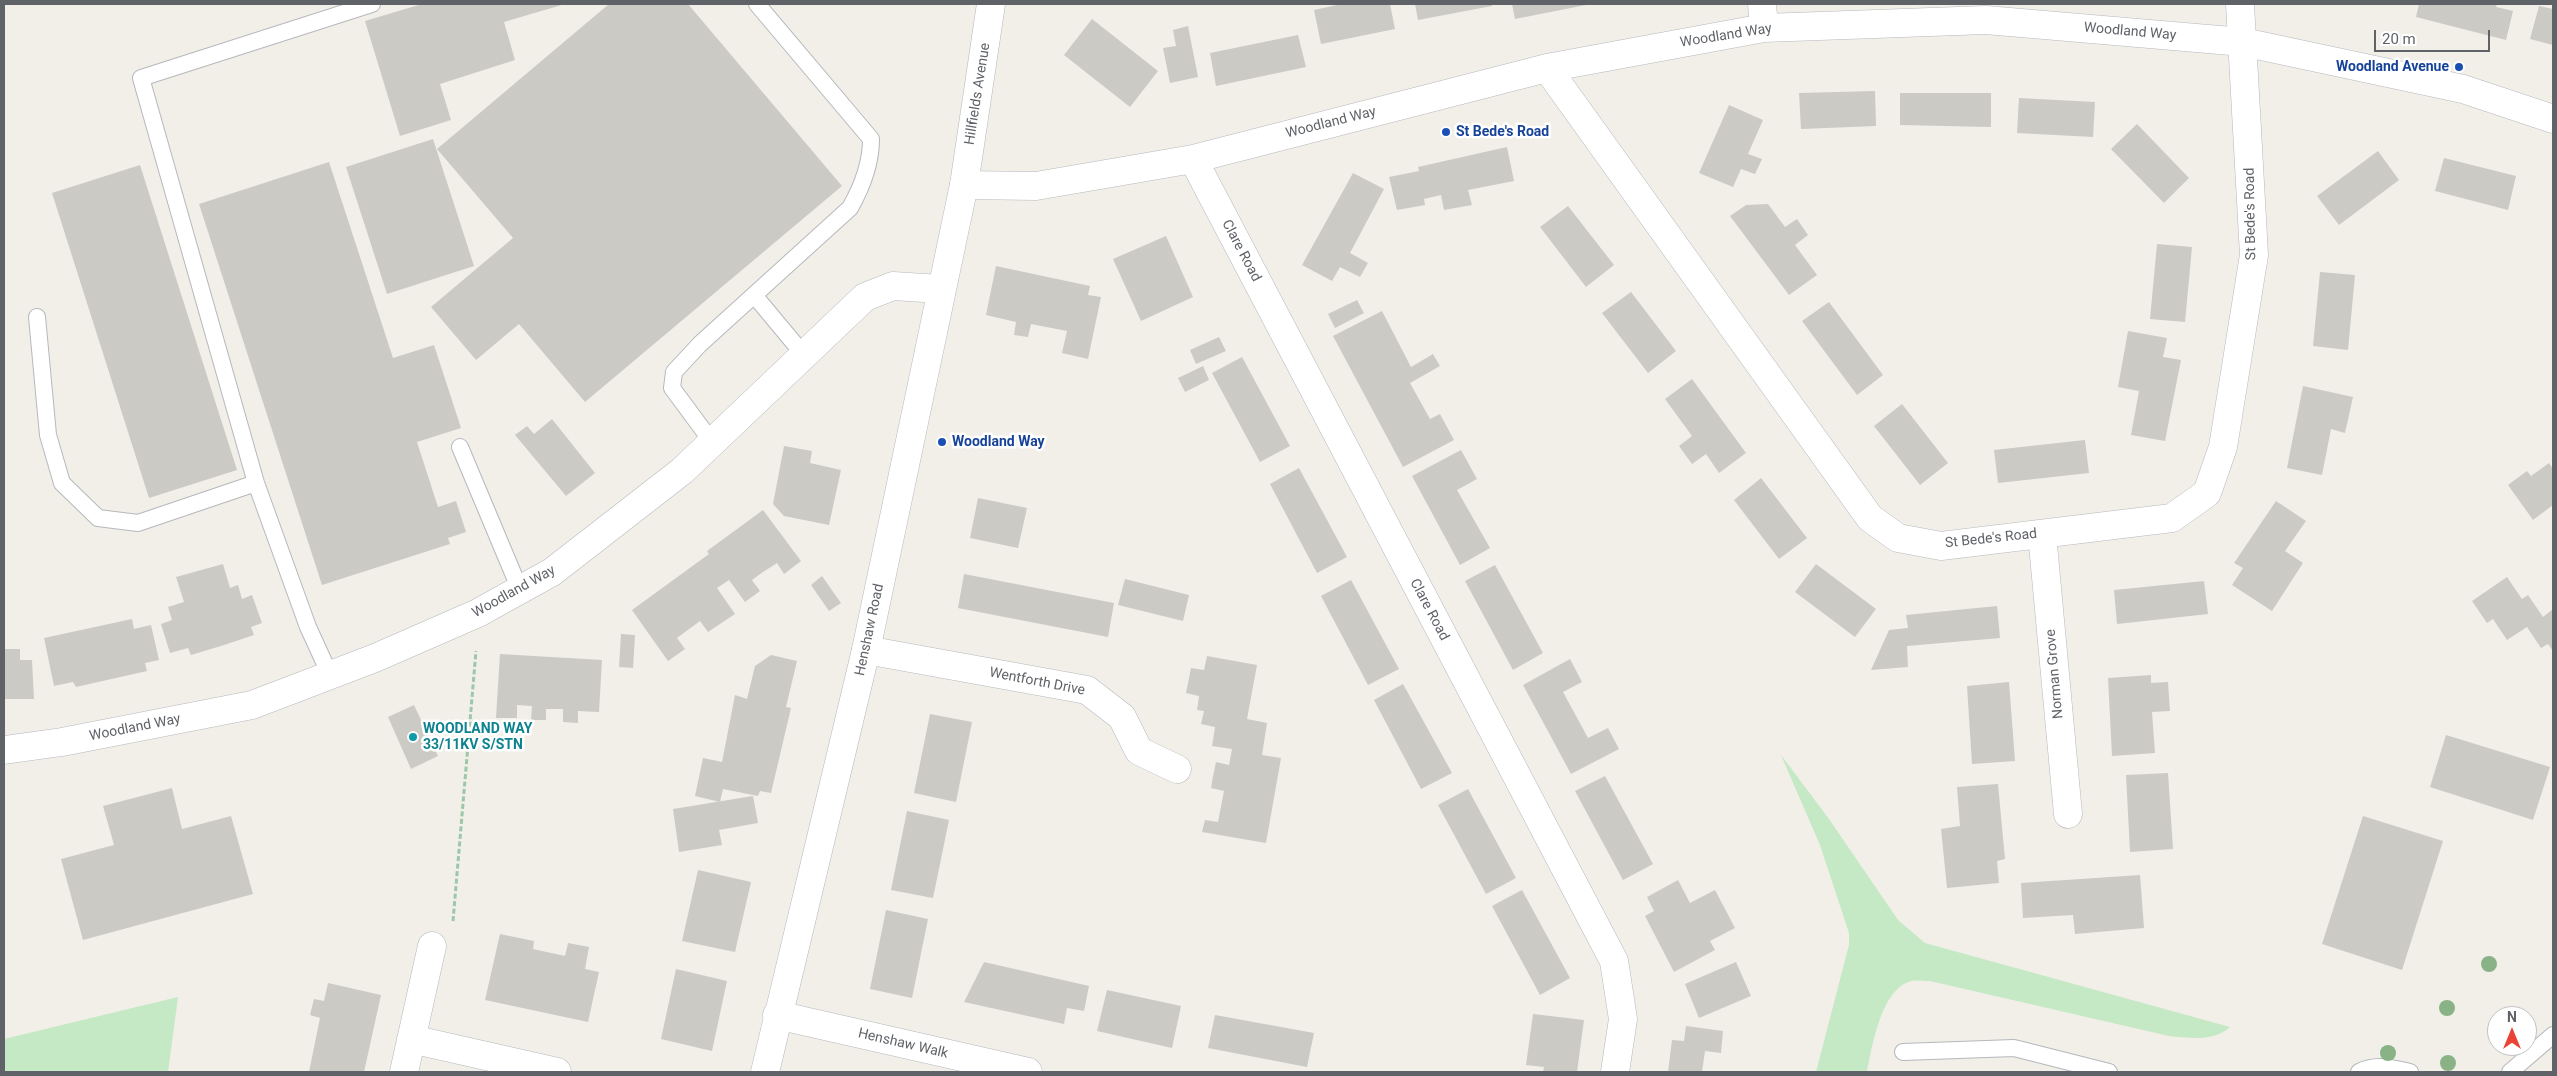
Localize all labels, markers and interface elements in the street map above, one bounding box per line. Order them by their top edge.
street label: Woodland Way [1679,20,1773,52]
street label: Woodland Way [2083,20,2177,44]
scale bar [2377,20,2493,52]
text: 20 m [2382,30,2416,48]
street label: Hillfields Avenue [962,42,994,146]
place label: Woodland Avenue [2336,59,2449,75]
marker: Woodland Avenue [2453,61,2465,73]
street label: Woodland Way [1284,104,1378,142]
place label: St Bede's Road [1456,124,1549,140]
marker: St Bede's Road [1440,126,1452,138]
street label: St Bede's Road [2242,168,2260,260]
street label: Clare Road [1218,217,1264,285]
place label: Woodland Way [952,434,1045,450]
marker: Woodland Way [936,436,948,448]
street label: St Bede's Road [1944,526,2038,552]
street label: Woodland Way [469,562,559,622]
street label: Clare Road [1406,576,1452,644]
street label: Henshaw Road [852,582,888,678]
street label: Norman Grove [2043,628,2067,720]
street label: Wentforth Drive [988,664,1086,700]
street label: Woodland Way [88,711,182,745]
place label: WOODLAND WAY 33/11KV S/STN [423,721,532,754]
marker: WOODLAND WAY 33/11KV S/STN [407,731,419,743]
north arrow [2487,1006,2537,1056]
text: N [2507,1009,2517,1025]
street label: Henshaw Walk [856,1025,950,1063]

